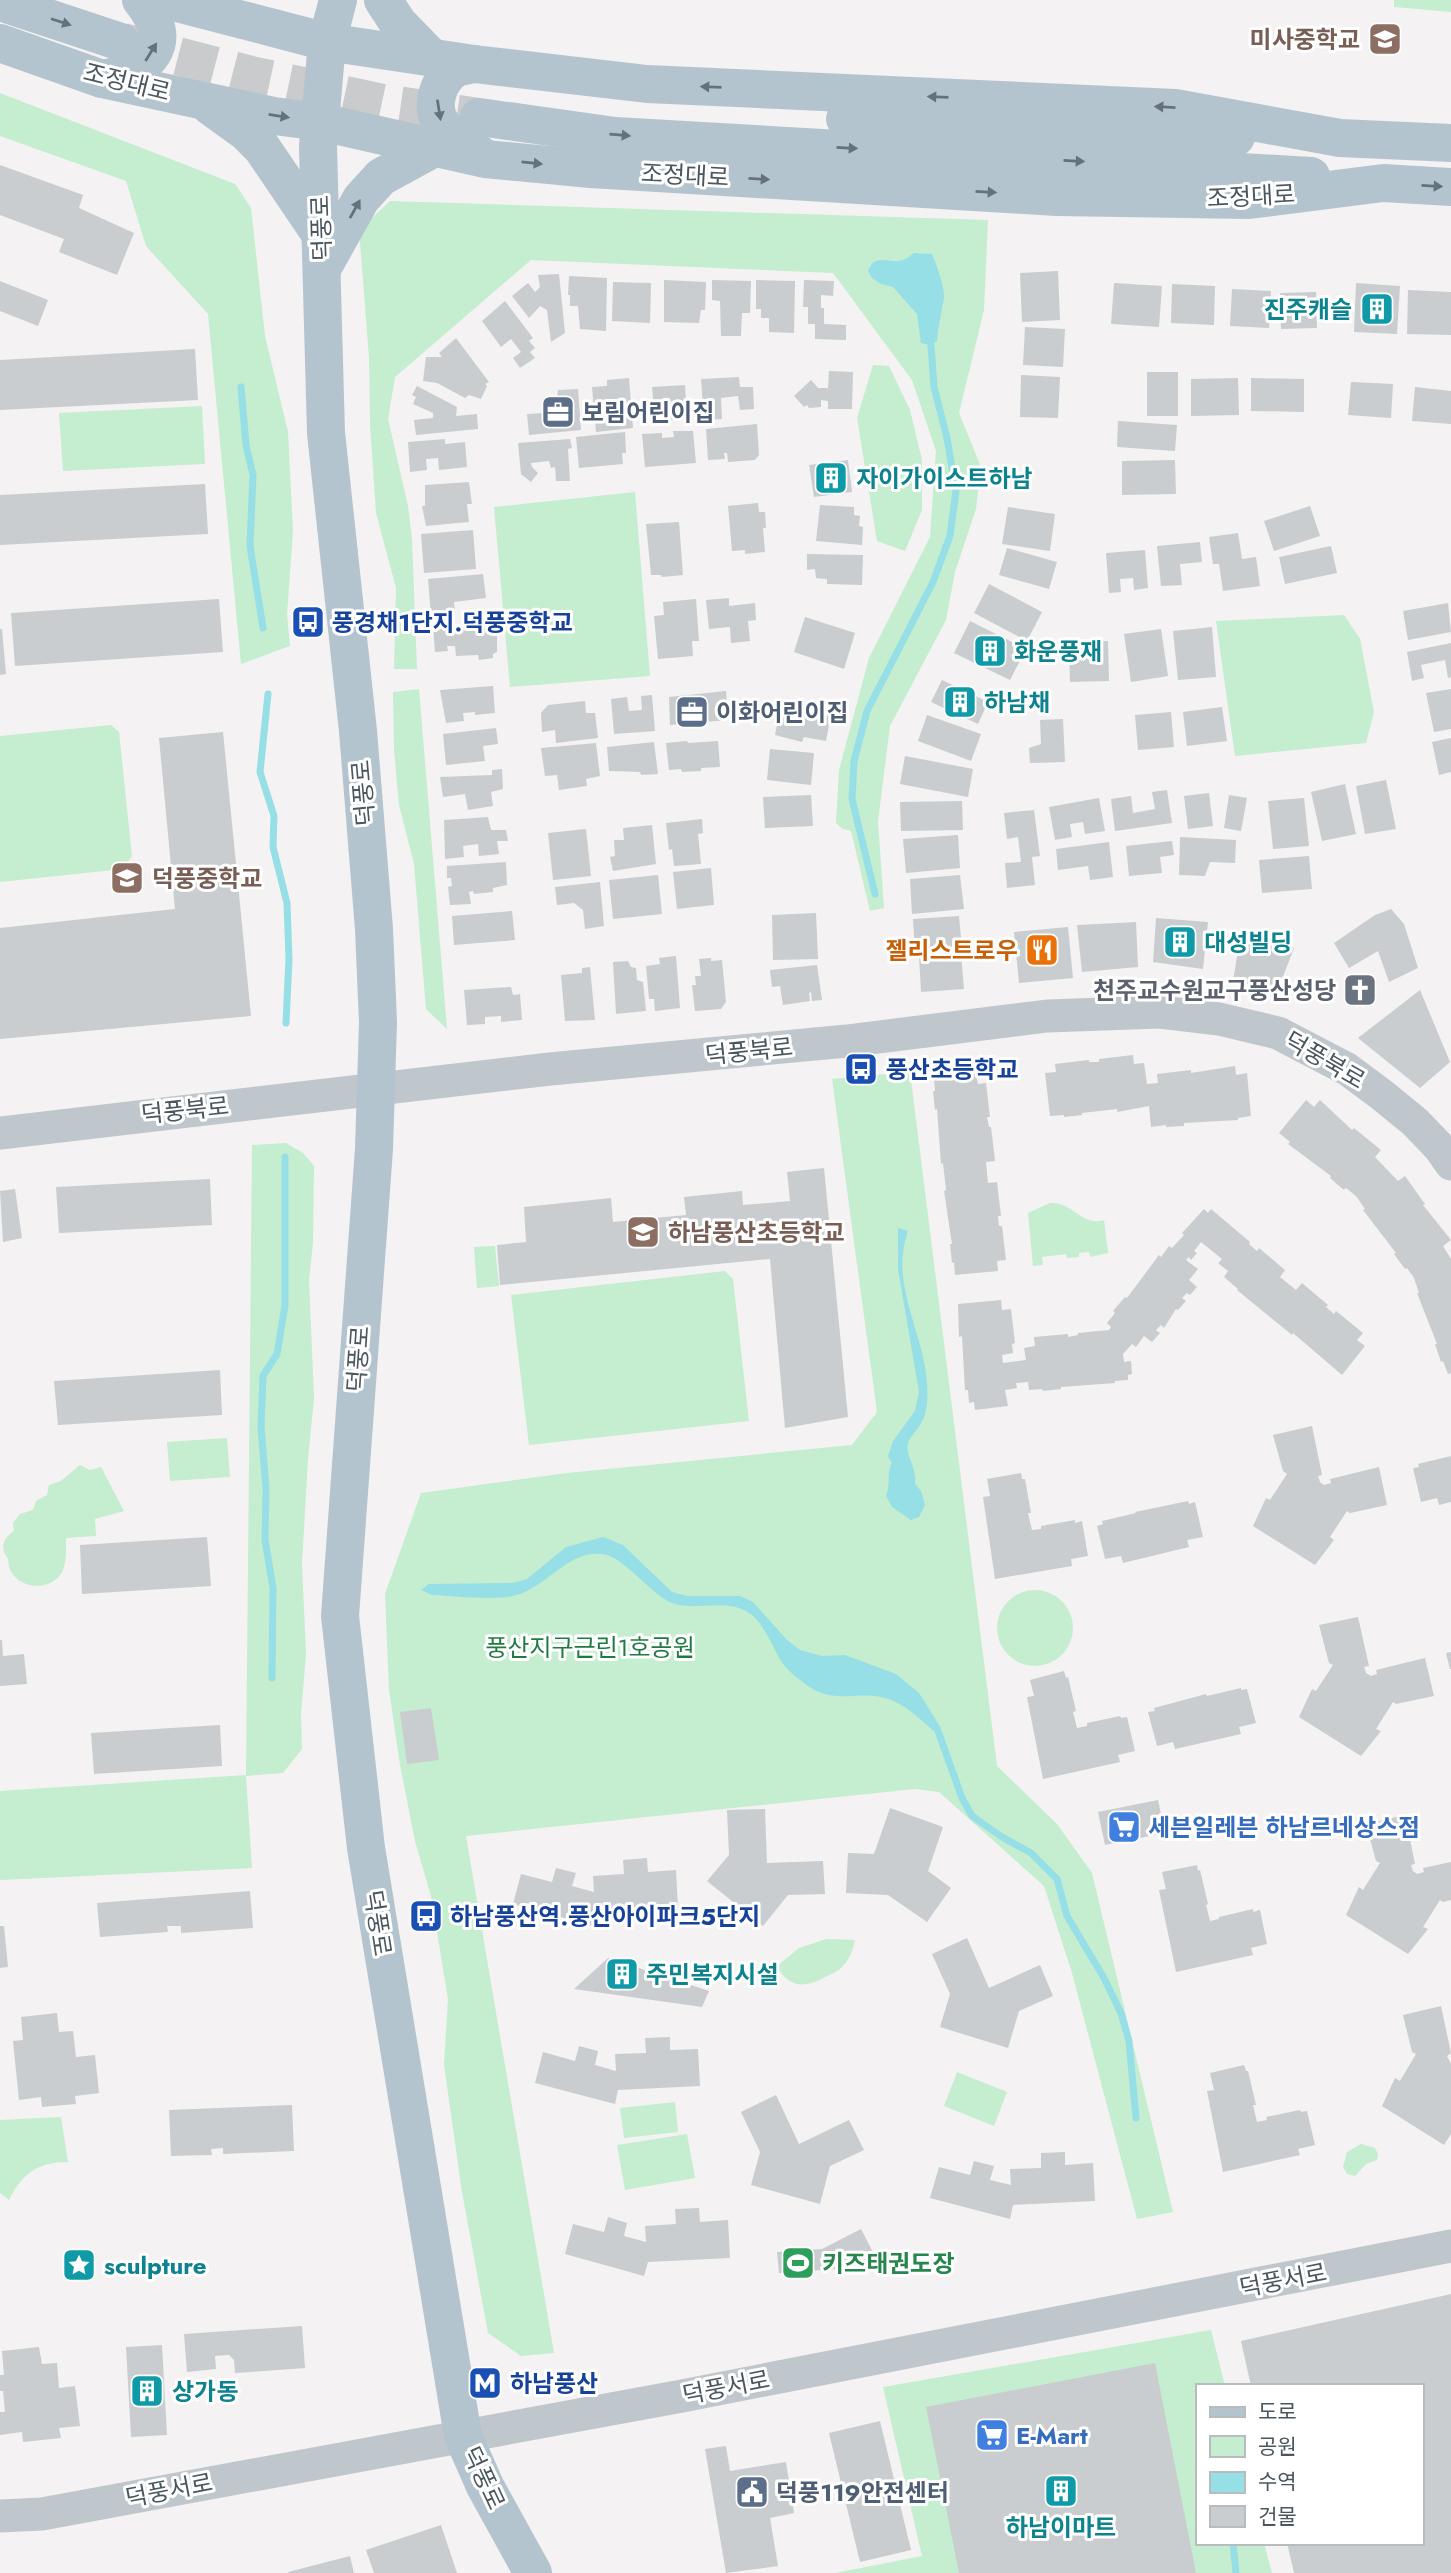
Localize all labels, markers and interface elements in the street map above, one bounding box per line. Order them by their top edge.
one-way arrow [50,17,71,28]
school or university icon: 미사중학교 [1366,20,1404,58]
place label: 미사중학교 [1250,22,1360,57]
one-way arrow [144,42,157,62]
street label: 조정대로 [80,54,174,110]
one-way arrow [699,81,721,92]
one-way arrow [927,91,949,102]
one-way arrow [433,99,444,121]
one-way arrow [1154,102,1176,113]
one-way arrow [268,111,290,122]
one-way arrow [609,130,631,141]
one-way arrow [836,143,858,154]
street label: 조정대로 [640,155,730,195]
one-way arrow [1063,156,1085,167]
one-way arrow [521,158,543,169]
one-way arrow [748,174,770,185]
street label: 조정대로 [1206,176,1296,216]
one-way arrow [1422,180,1444,191]
one-way arrow [975,187,997,198]
street label: 덕풍로 [302,194,340,262]
one-way arrow [349,199,361,219]
building icon: 진주캐슬 [1358,290,1396,328]
place label: 진주캐슬 [1264,292,1352,327]
office icon: 보림어린이집 [539,393,577,431]
place label: 보림어린이집 [582,395,714,430]
building icon: 자이가이스트하남 [812,459,850,497]
place label: 자이가이스트하남 [856,461,1033,496]
bus stop icon: 풍경채1단지.덕풍중학교 [289,603,327,641]
place label: 풍경채1단지.덕풍중학교 [332,605,573,640]
building icon: 화운풍재 [971,632,1009,670]
place label: 화운풍재 [1014,634,1102,669]
building icon: 하남채 [941,683,979,721]
place label: 하남채 [984,685,1050,720]
office icon: 이화어린이집 [673,693,711,731]
place label: 이화어린이집 [716,695,848,730]
street label: 덕풍로 [343,758,383,828]
school or university icon: 덕풍중학교 [108,859,146,897]
place label: 덕풍중학교 [152,861,262,896]
building icon: 대성빌딩 [1161,923,1199,961]
place label: 대성빌딩 [1204,925,1292,960]
restaurant icon: 젤리스트로우 [1023,931,1061,969]
place label: 젤리스트로우 [886,933,1018,968]
church icon: 천주교수원교구풍산성당 [1341,971,1379,1009]
place label: 천주교수원교구풍산성당 [1093,973,1336,1008]
street label: 덕풍북로 [1278,1023,1372,1097]
street label: 덕풍북로 [703,1029,795,1073]
bus stop icon: 풍산초등학교 [842,1050,880,1088]
place label: 풍산초등학교 [886,1052,1018,1087]
street label: 덕풍북로 [139,1088,231,1132]
school or university icon: 하남풍산초등학교 [624,1213,662,1251]
place label: 하남풍산초등학교 [668,1215,845,1250]
street label: 덕풍로 [338,1325,378,1393]
park label: 풍산지구근린1호공원 [485,1630,695,1665]
supermarket icon: 세븐일레븐 하남르네상스점 [1105,1808,1143,1846]
place label: 세븐일레븐 하남르네상스점 [1148,1810,1420,1845]
street label: 덕풍로 [356,1888,400,1958]
bus stop icon: 하남풍산역.풍산아이파크5단지 [407,1897,445,1935]
place label: 하남풍산역.풍산아이파크5단지 [450,1899,760,1934]
building icon: 주민복지시설 [603,1955,641,1993]
place label: 주민복지시설 [646,1957,778,1992]
sports icon: 키즈태권도장 [779,2244,817,2282]
place icon: sculpture [60,2246,98,2284]
place label: 키즈태권도장 [822,2246,954,2281]
place label: sculpture [104,2248,207,2283]
street label: 덕풍서로 [1236,2254,1330,2306]
street label: 덕풍서로 [679,2361,773,2413]
metro station icon: 하남풍산 [466,2364,504,2402]
place label: 하남풍산 [510,2366,598,2401]
building icon: 상가동 [128,2372,166,2410]
place label: 상가동 [172,2374,238,2409]
legend [1196,2384,1423,2545]
text: 도로 [1258,2397,1297,2427]
supermarket icon: E-Mart [973,2416,1011,2454]
place label: E-Mart [1016,2418,1088,2453]
text: 공원 [1258,2432,1297,2462]
street label: 덕풍로 [454,2441,514,2515]
street label: 덕풍서로 [122,2464,216,2516]
text: 수역 [1258,2467,1297,2497]
building icon: 하남이마트 [1042,2472,1080,2510]
public building icon: 덕풍119안전센터 [733,2473,771,2511]
place label: 덕풍119안전센터 [776,2475,949,2510]
text: 건물 [1258,2502,1297,2532]
place label: 하남이마트 [1006,2510,1116,2545]

